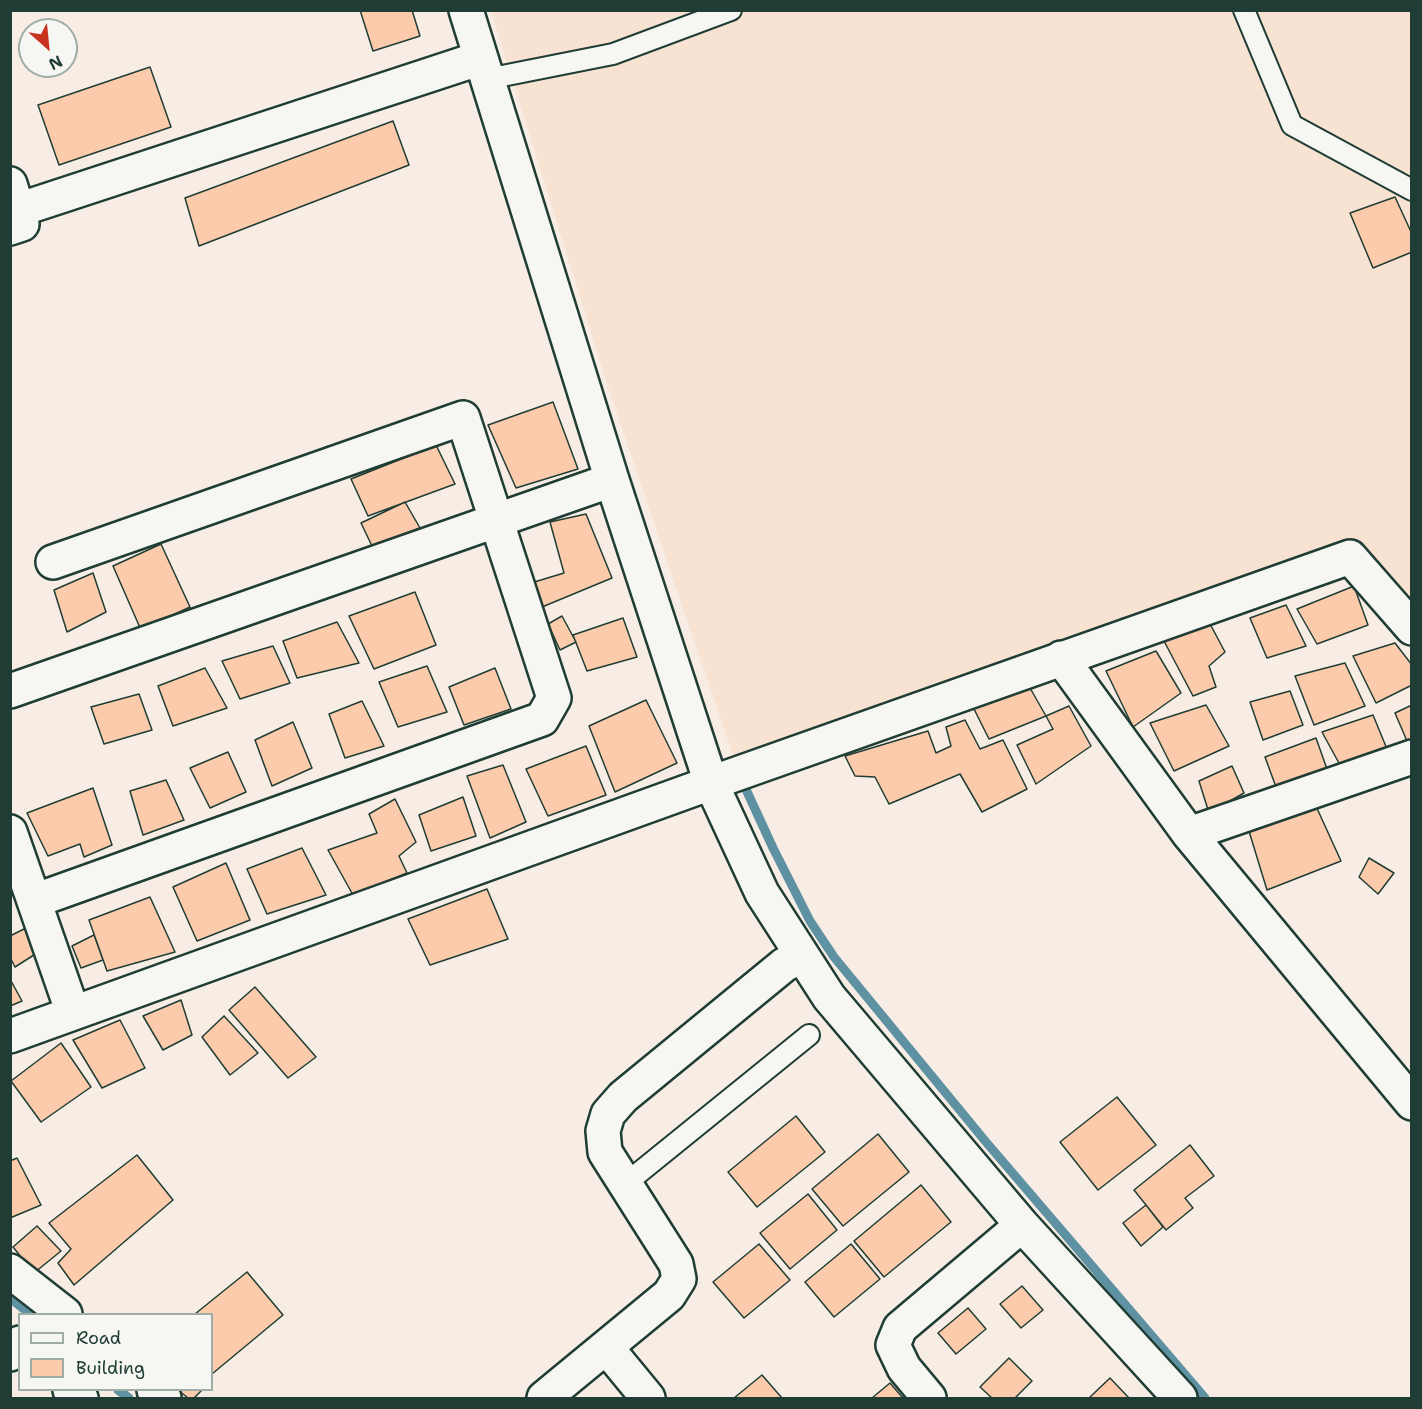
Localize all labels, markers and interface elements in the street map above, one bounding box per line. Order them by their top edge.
north arrow [18,18,78,78]
text: N [45,50,66,75]
legend [18,1313,213,1391]
text: Road [76,1326,121,1350]
text: Building [76,1356,145,1380]

